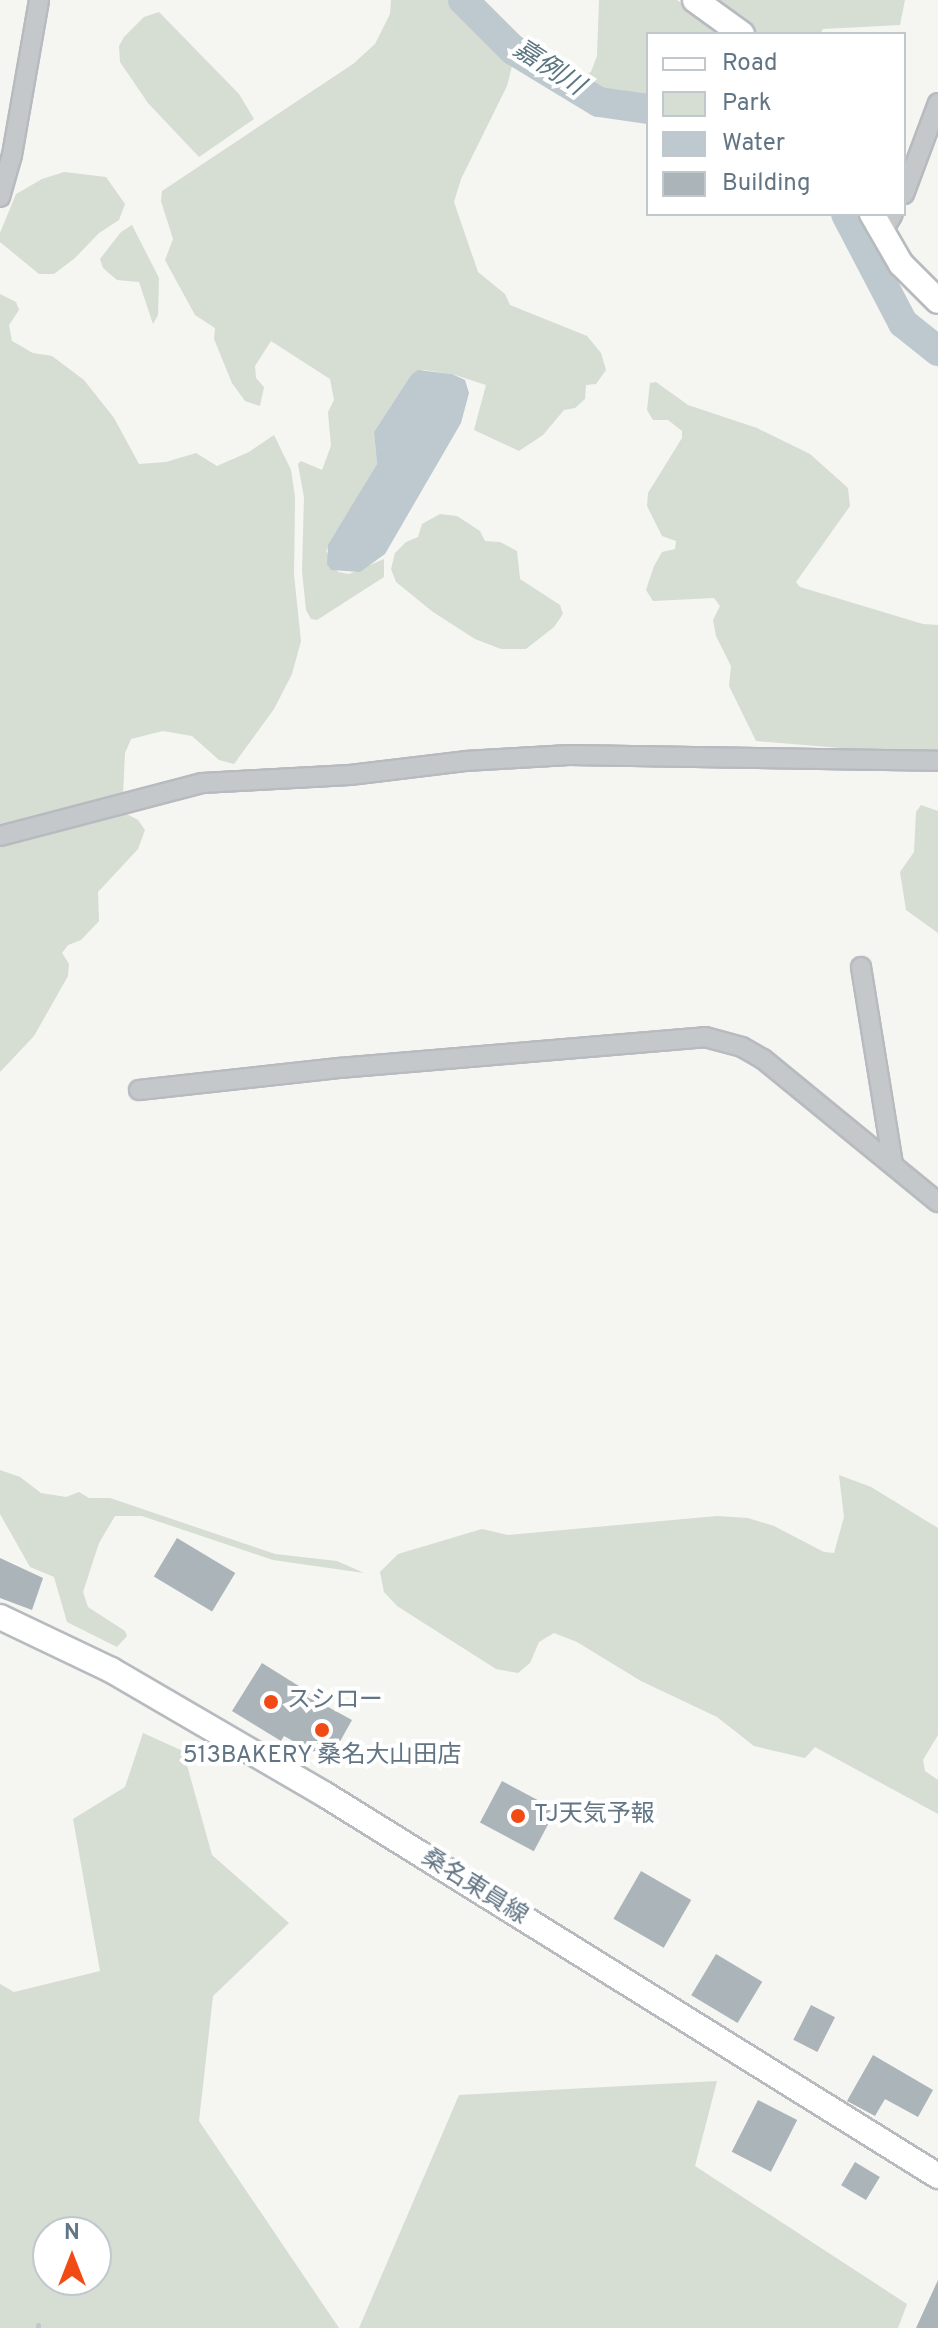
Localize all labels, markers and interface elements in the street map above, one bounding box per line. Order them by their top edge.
legend [646,32,906,216]
water label: 嘉例川 [507,35,589,103]
text: Road [722,49,778,79]
text: Park [722,89,772,119]
text: Water [722,129,785,159]
text: Building [722,169,811,199]
place label: スシロー [287,1688,383,1716]
marker: スシロー [262,1693,280,1711]
marker: 513BAKERY 桑名大山田店 [313,1721,331,1739]
place label: 513BAKERY 桑名大山田店 [182,1743,462,1771]
place label: TJ天気予報 [534,1802,655,1830]
marker: TJ天気予報 [509,1807,527,1825]
street label: 桑名東員線 [415,1844,533,1932]
north arrow [32,2216,112,2296]
text: N [64,2220,80,2247]

